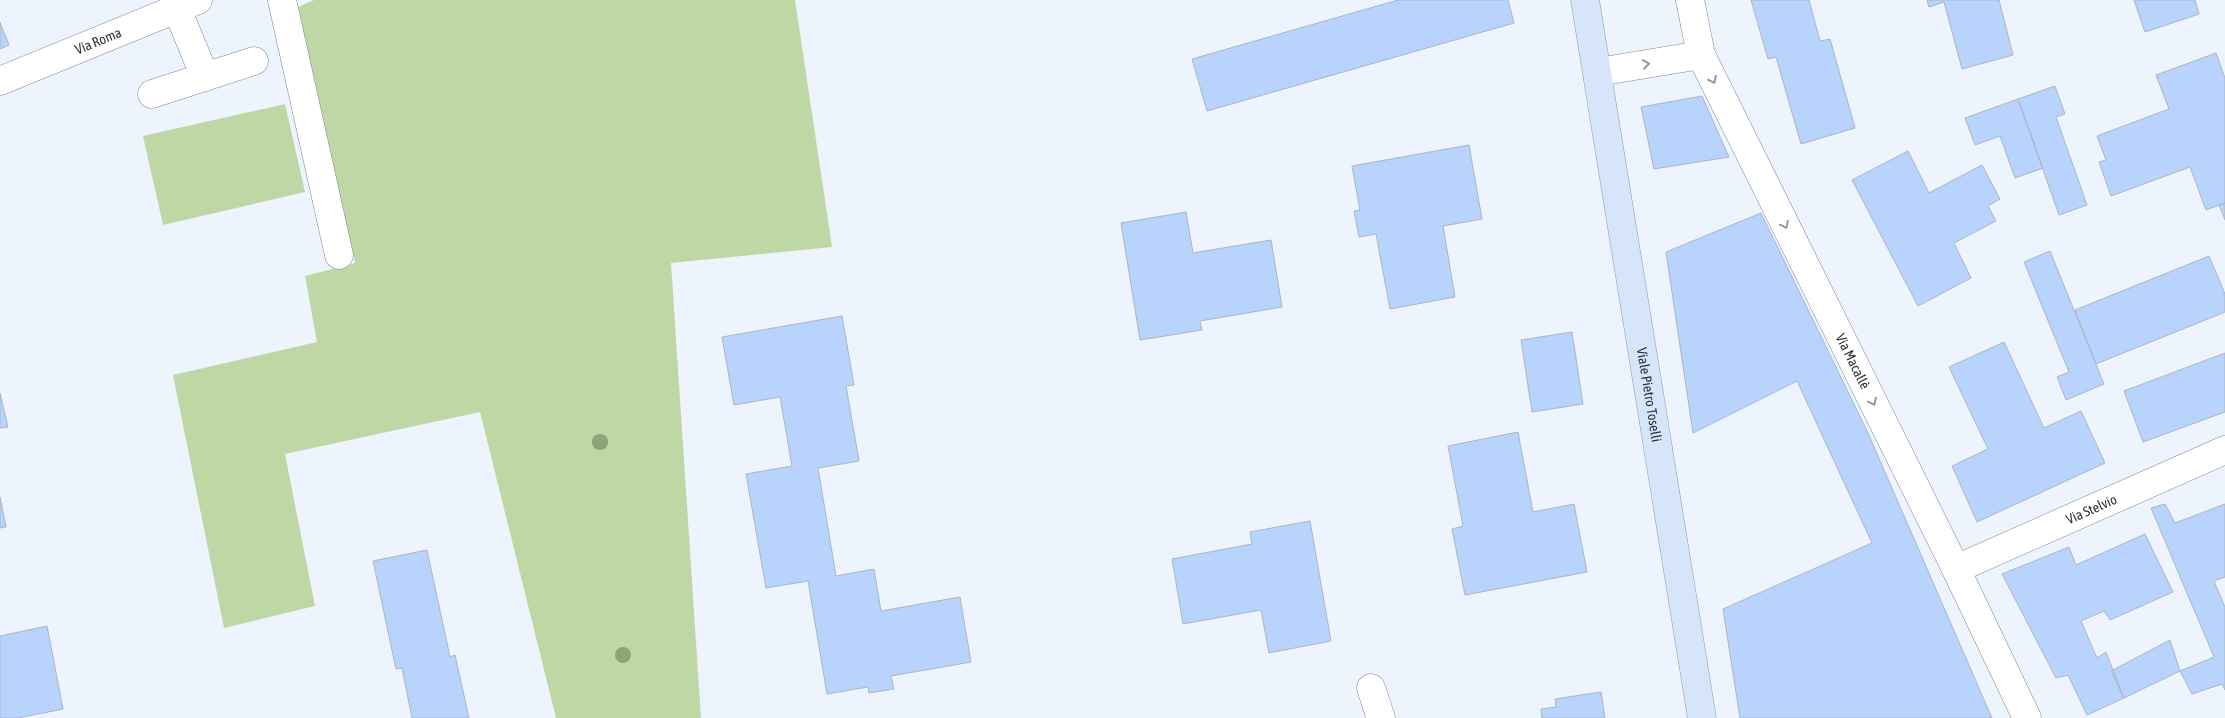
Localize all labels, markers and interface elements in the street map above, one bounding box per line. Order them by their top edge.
street label: Via Roma [73,24,124,57]
one-way arrow [1642,59,1650,70]
one-way arrow [1707,75,1717,84]
one-way arrow [1779,220,1790,229]
street label: Via Macallè [1832,331,1873,392]
street label: Viale Pietro Toselli [1634,346,1665,443]
one-way arrow [1867,397,1877,406]
street label: Via Stelvio [2063,491,2119,527]

